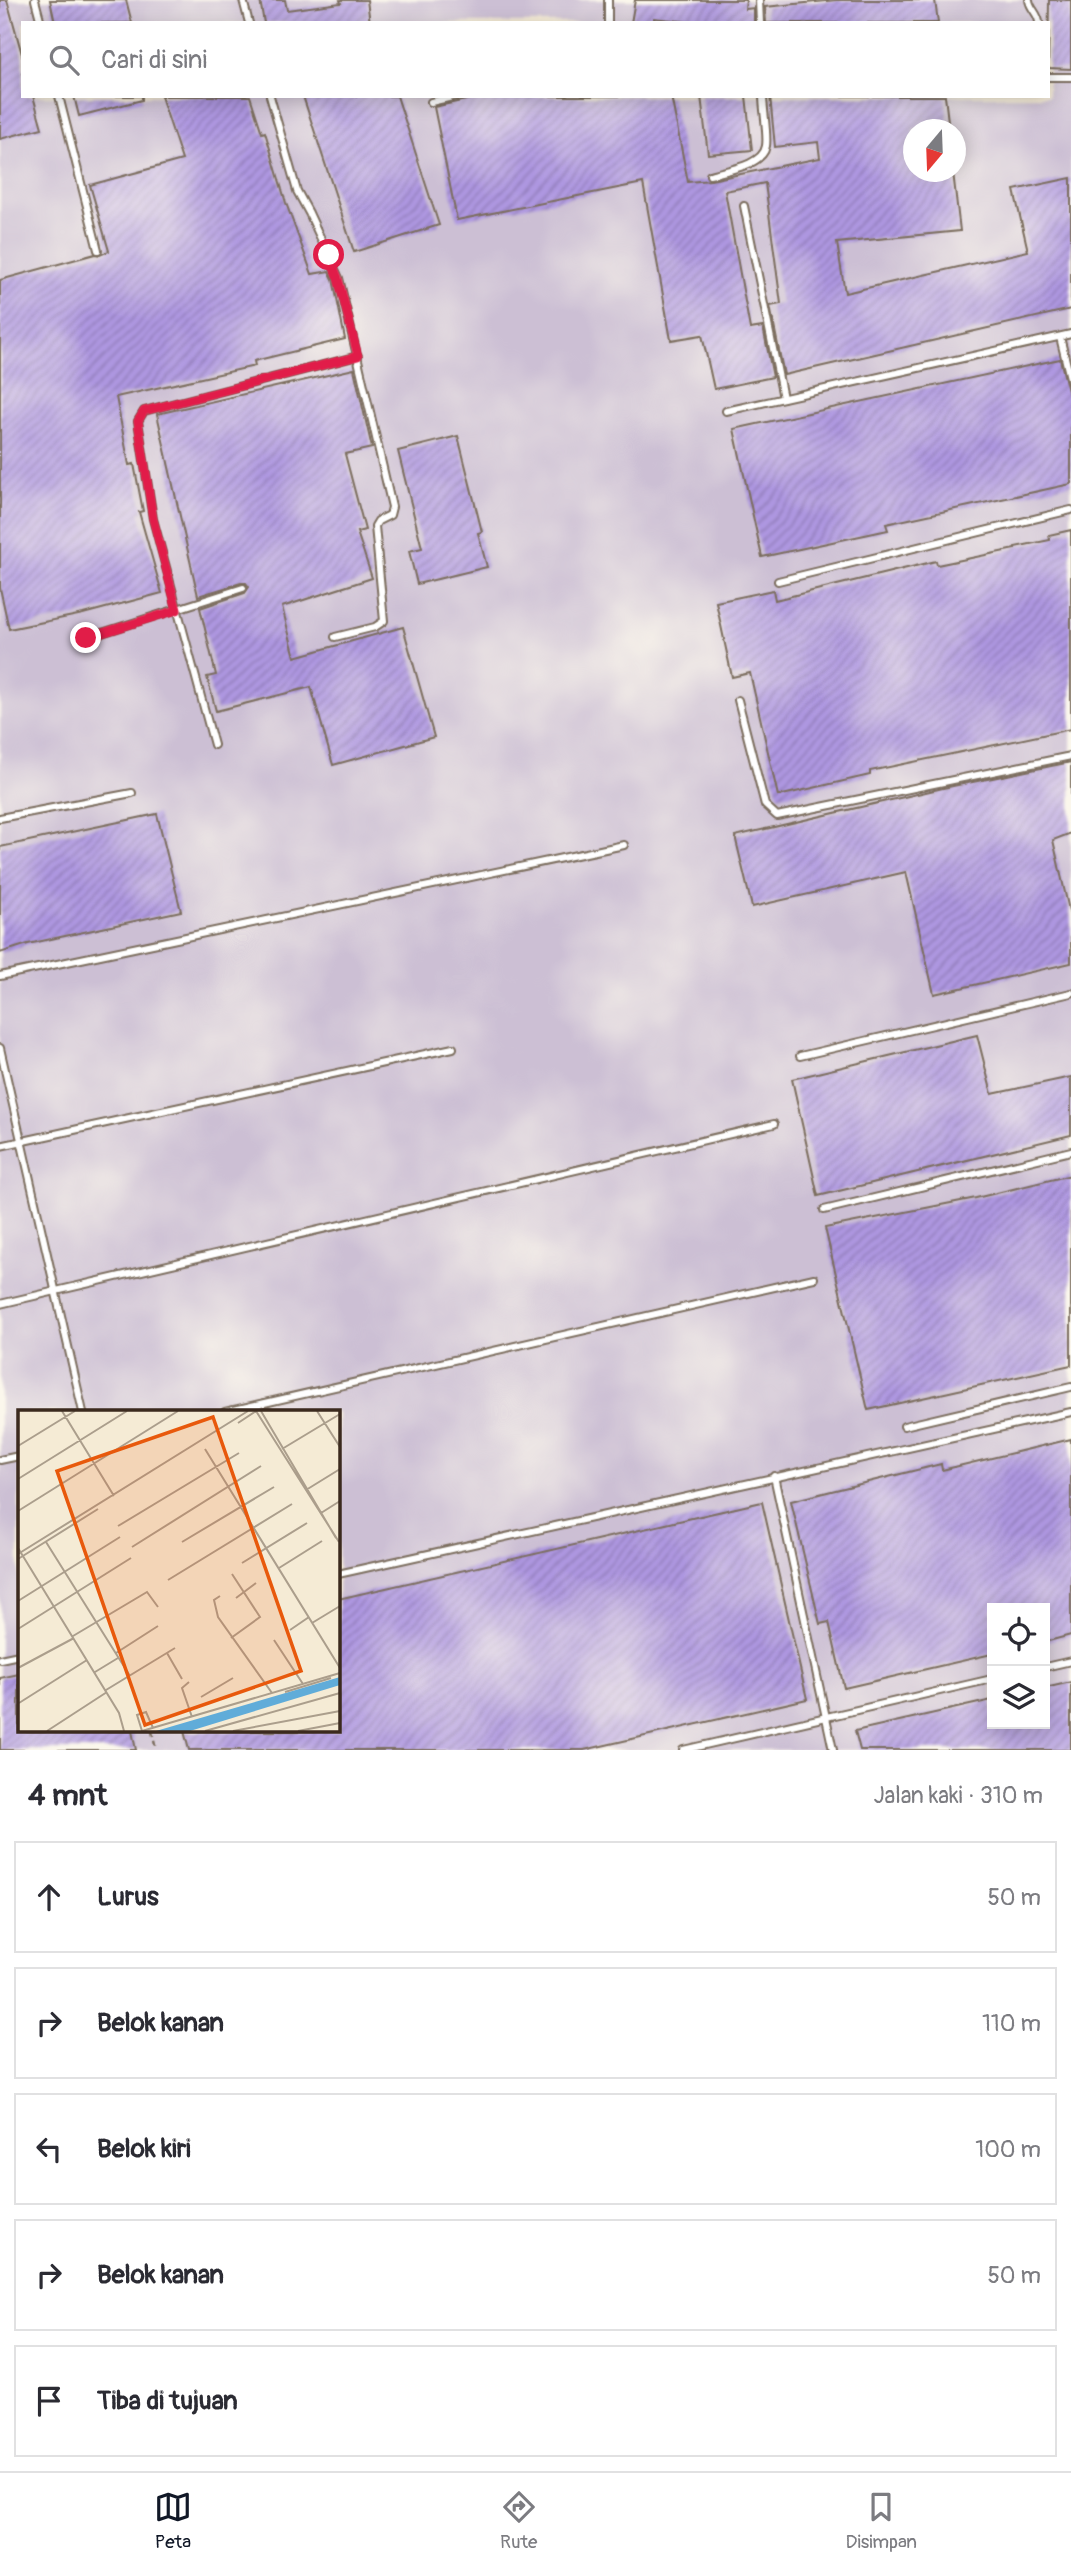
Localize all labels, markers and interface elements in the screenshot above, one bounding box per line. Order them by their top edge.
search box [21,21,1050,98]
icon: search [45,41,83,79]
text: Cari di sini [101,44,207,76]
north arrow [903,119,966,182]
route start [313,239,344,270]
route end [70,622,101,653]
inset map [18,1410,340,1732]
map controls [987,1603,1050,1729]
button: locate [987,1603,1050,1666]
button: layers [987,1666,1050,1729]
text: 4 mnt [28,1777,107,1814]
text: Jalan kaki · 310 m [873,1781,1043,1810]
icon: ahead [30,1878,68,1916]
text: Lurus [97,1881,159,1913]
text: 50 m [987,1883,1041,1912]
icon: right [30,2004,68,2042]
text: Belok kanan [97,2007,224,2039]
text: 110 m [982,2009,1041,2038]
icon: left [30,2130,68,2168]
text: Belok kiri [97,2133,191,2165]
text: 100 m [975,2135,1041,2164]
icon: right [30,2256,68,2294]
text: Belok kanan [97,2259,224,2291]
text: 50 m [987,2261,1041,2290]
icon: arrive [30,2382,68,2420]
text: Tiba di tujuan [97,2385,238,2417]
tab: Peta [154,2488,192,2554]
tab: Rute [500,2488,538,2554]
tab: Disimpan [845,2488,917,2554]

